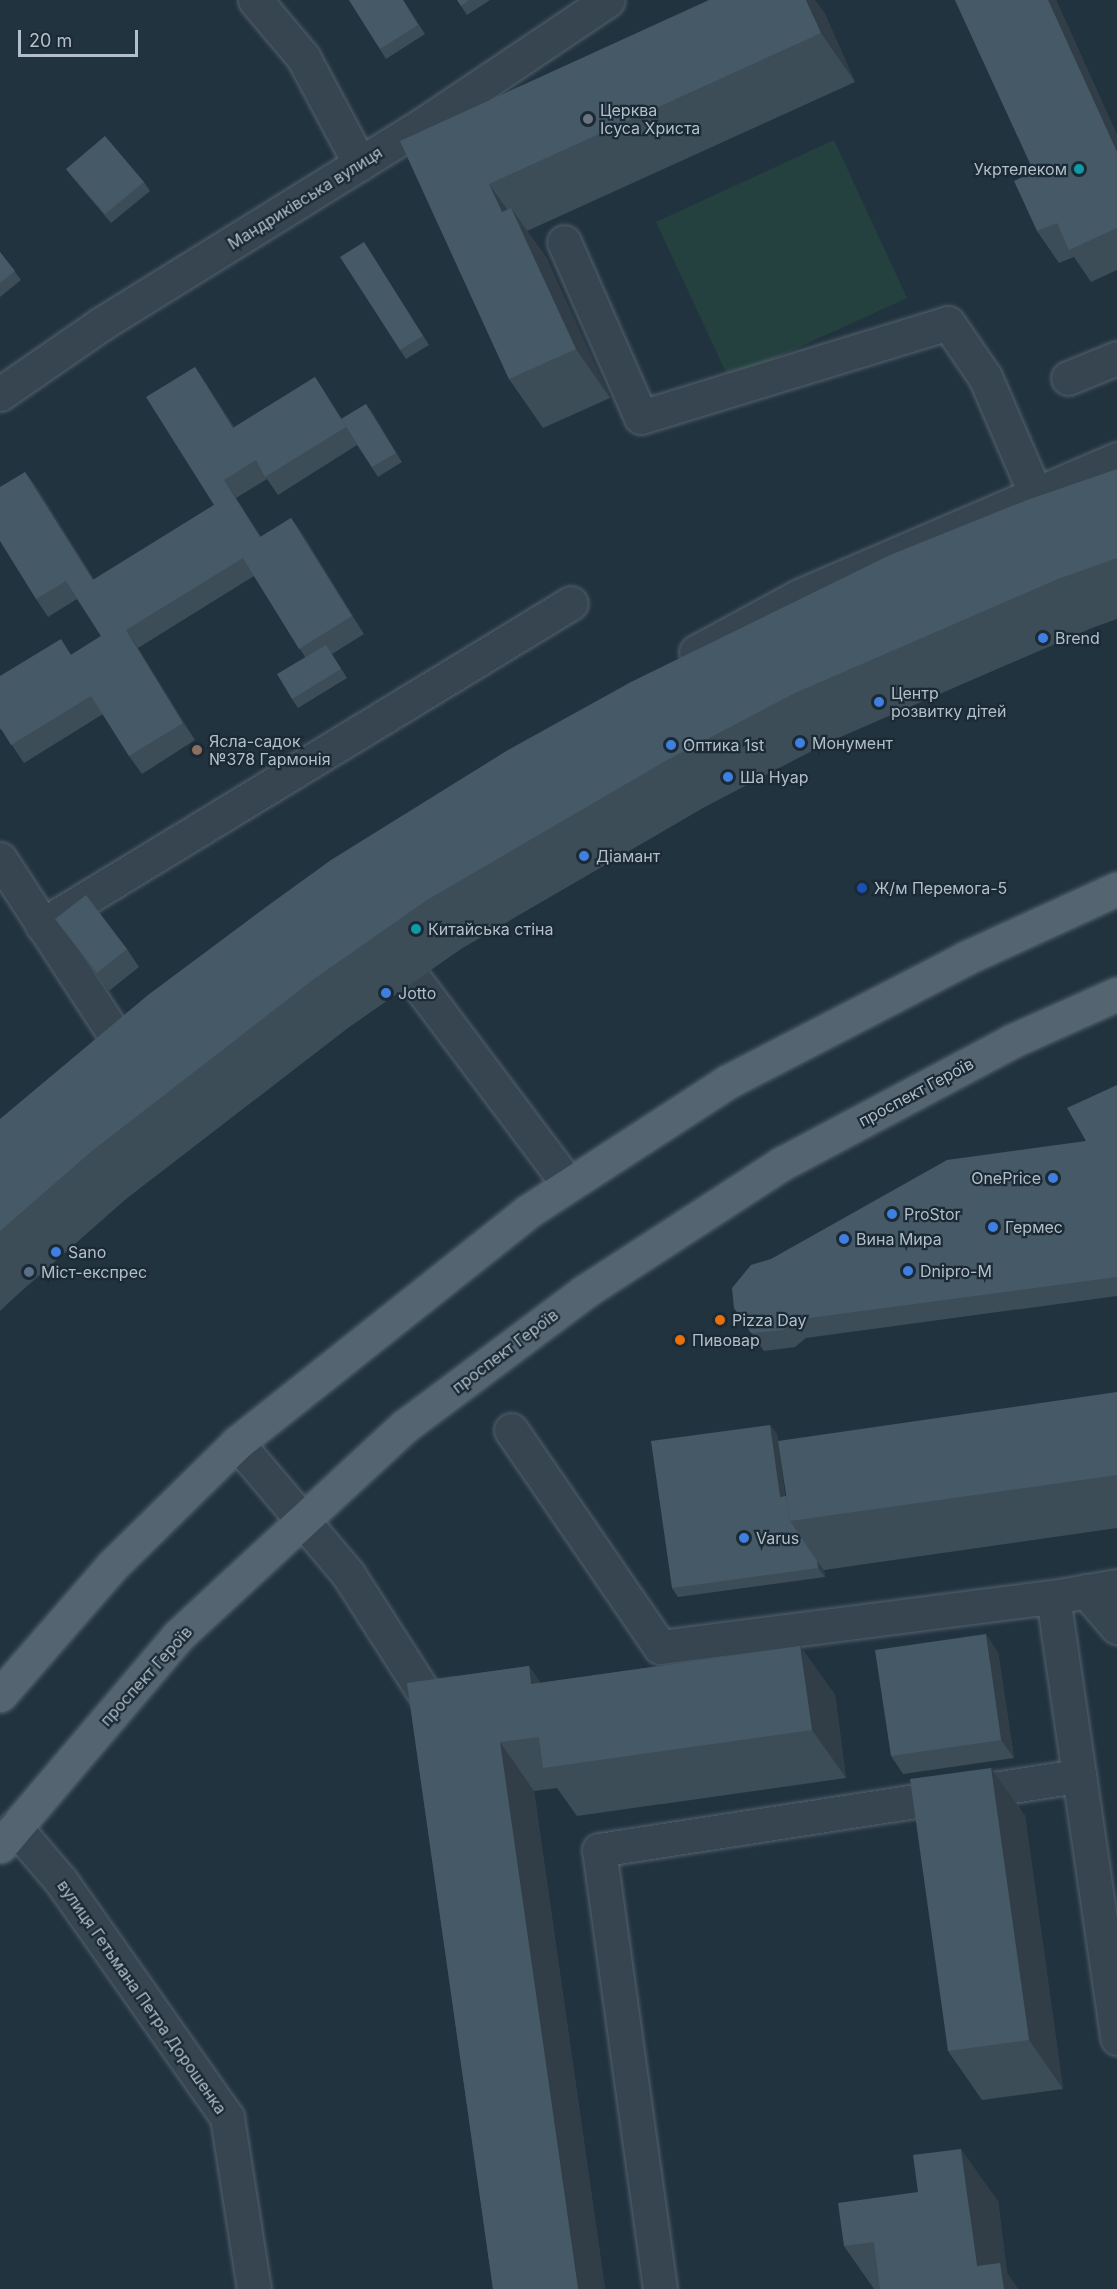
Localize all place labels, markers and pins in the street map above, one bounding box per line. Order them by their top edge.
place label: Церква Ісуса Христа [600,100,700,138]
marker: Церква Ісуса Христа [581,112,595,126]
place label: Укртелеком [974,159,1067,179]
marker: Укртелеком [1072,162,1086,176]
place label: Brend [1055,628,1100,648]
marker: Brend [1036,631,1050,645]
place label: Центр розвитку дітей [891,683,1007,721]
marker: Центр розвитку дітей [872,695,886,709]
place label: Ясла-садок №378 Гармонія [209,731,331,769]
place label: Монумент [812,733,893,753]
place label: Оптика 1st [683,735,764,755]
marker: Монумент [793,736,807,750]
marker: Оптика 1st [664,738,678,752]
marker: Ясла-садок №378 Гармонія [190,743,204,757]
place label: Ша Нуар [740,767,808,787]
marker: Ша Нуар [721,770,735,784]
place label: Діамант [596,846,660,866]
marker: Діамант [577,849,591,863]
place label: Ж/м Перемога-5 [874,878,1007,898]
marker: Ж/м Перемога-5 [855,881,869,895]
place label: Китайська стіна [428,919,554,939]
marker: Китайська стіна [409,922,423,936]
place label: Jotto [398,983,436,1003]
marker: Jotto [379,986,393,1000]
place label: OnePrice [971,1168,1041,1188]
marker: OnePrice [1046,1171,1060,1185]
place label: ProStor [904,1204,961,1224]
marker: ProStor [885,1207,899,1221]
place label: Гермес [1005,1217,1063,1237]
marker: Гермес [986,1220,1000,1234]
place label: Вина Мира [856,1229,942,1249]
marker: Вина Мира [837,1232,851,1246]
place label: Sano [68,1242,106,1262]
marker: Sano [49,1245,63,1259]
place label: Dnipro-M [920,1261,992,1281]
place label: Міст-експрес [41,1262,147,1282]
marker: Dnipro-M [901,1264,915,1278]
marker: Міст-експрес [22,1265,36,1279]
place label: Pizza Day [732,1310,807,1330]
marker: Pizza Day [713,1313,727,1327]
place label: Пивовар [692,1330,760,1350]
marker: Пивовар [673,1333,687,1347]
place label: Varus [756,1528,799,1548]
marker: Varus [737,1531,751,1545]

